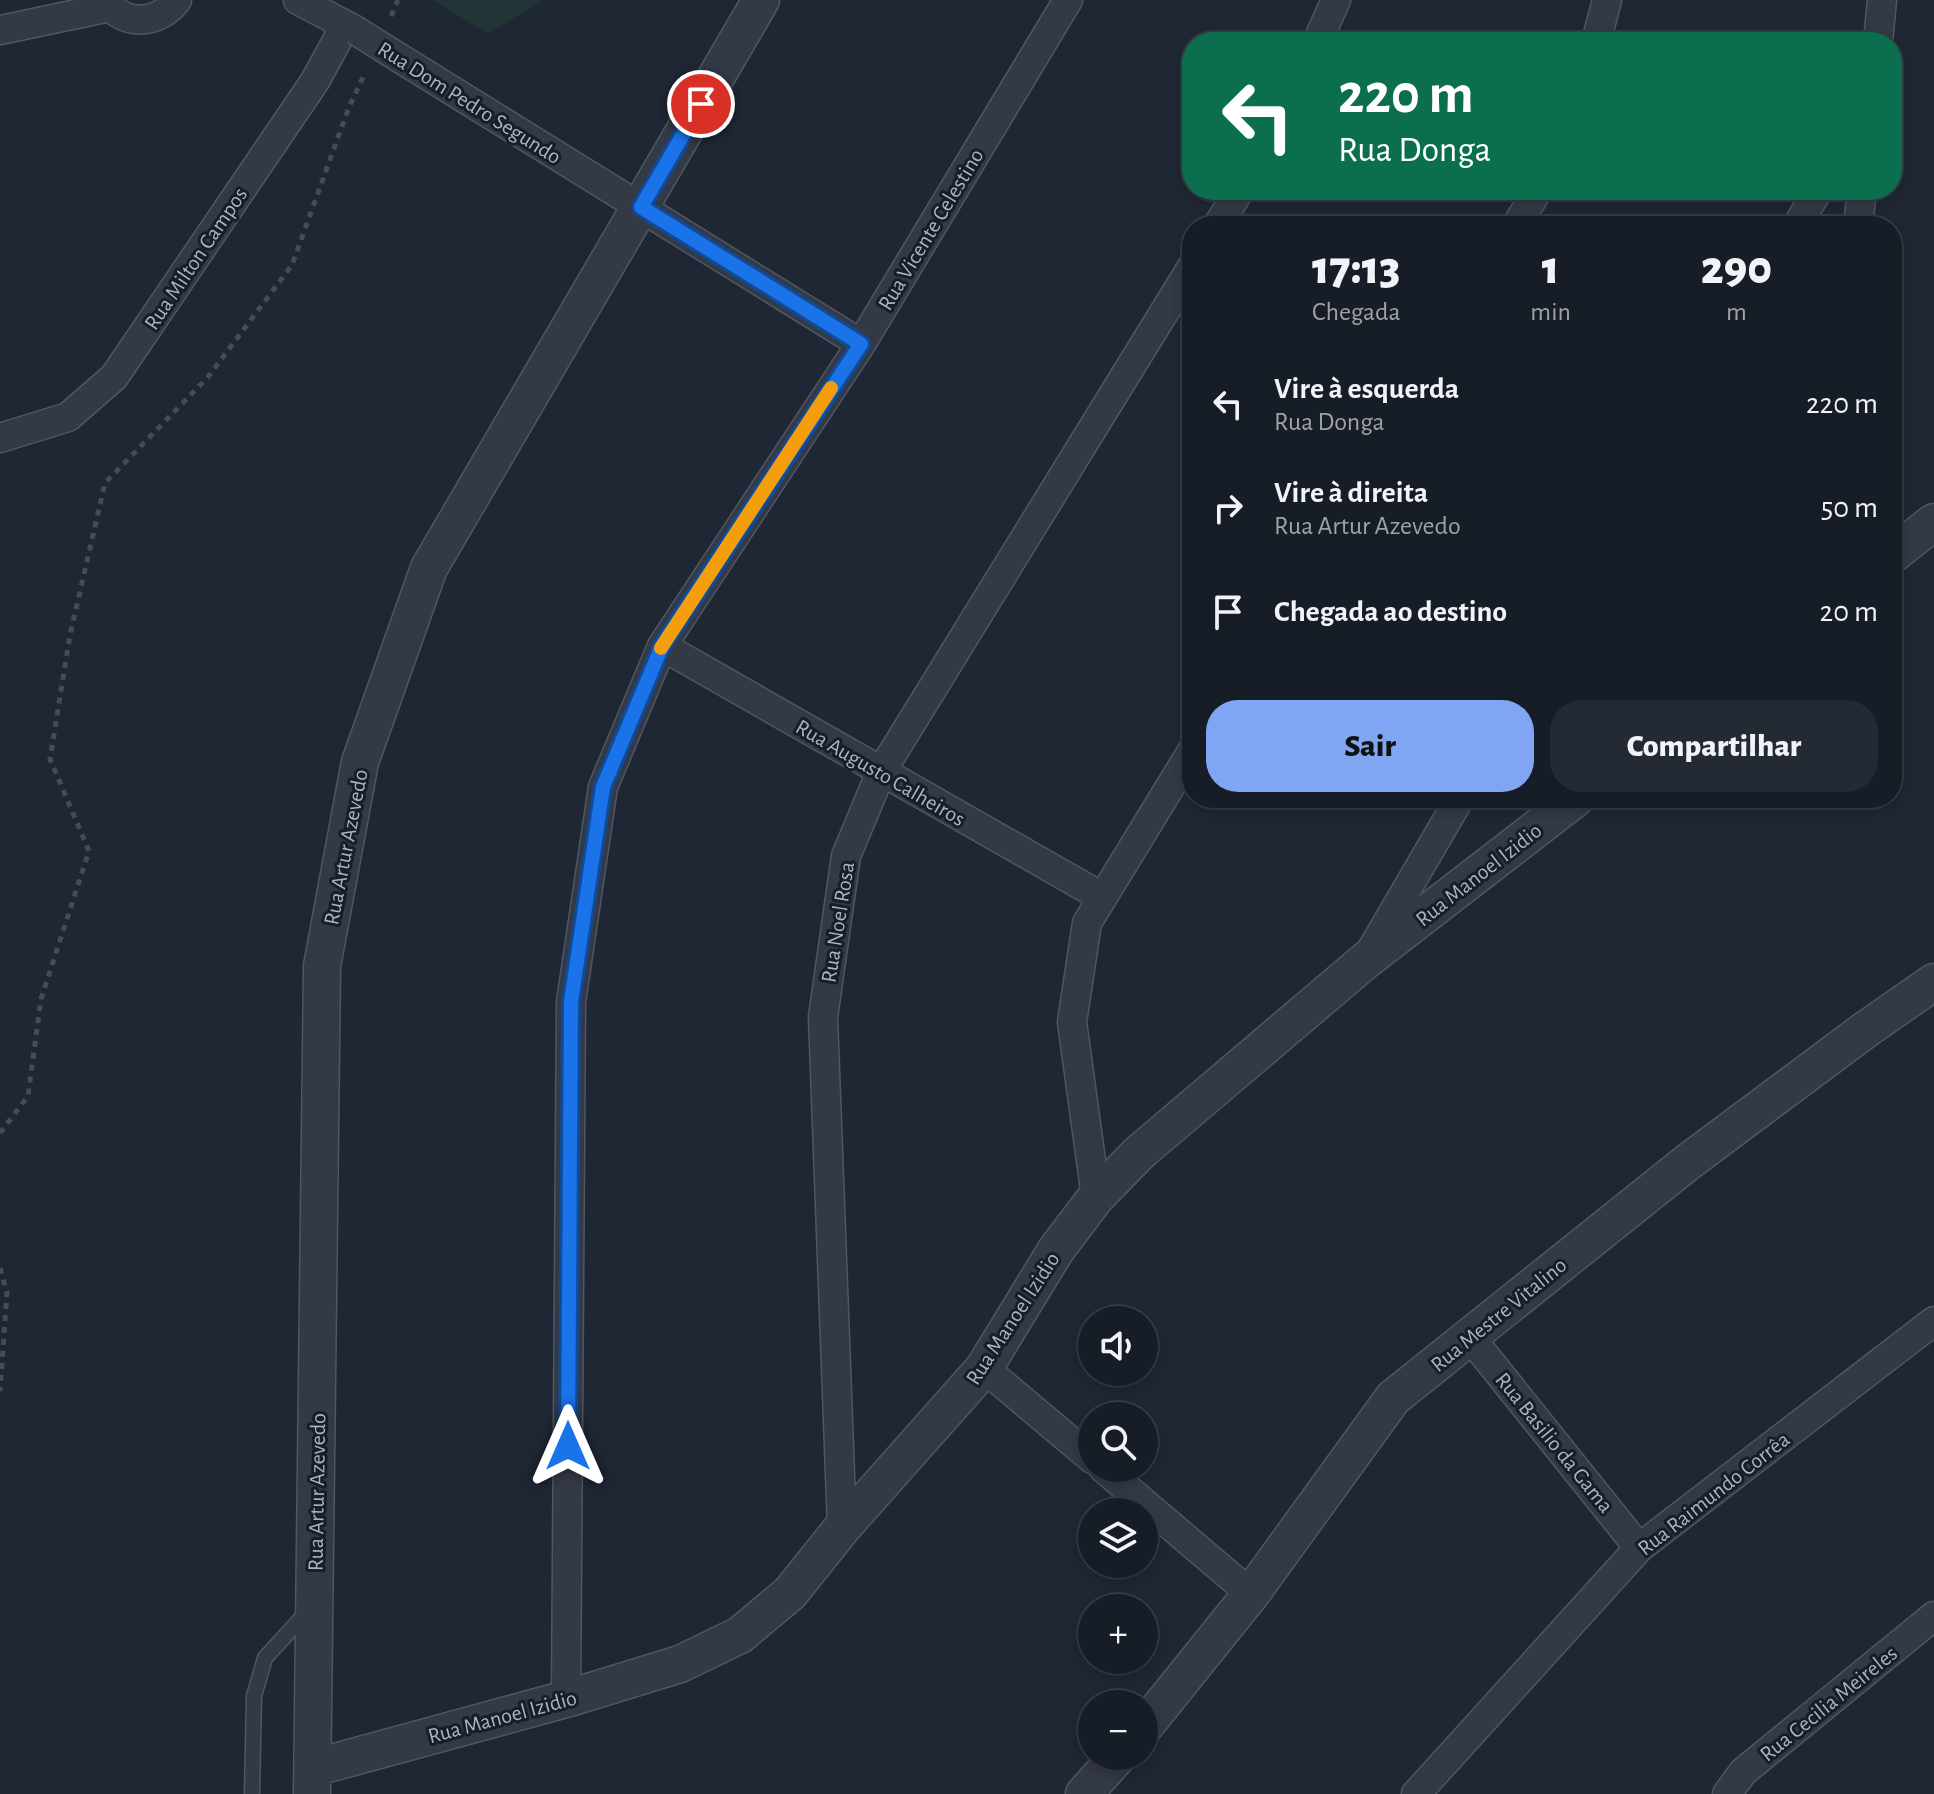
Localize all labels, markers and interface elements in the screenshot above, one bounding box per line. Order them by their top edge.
street label: Rua Dom Pedro Segundo [374,37,565,168]
icon: left [1206,64,1310,168]
text: 220 m [1338,67,1474,123]
pin [667,70,735,138]
icon: arrive [679,82,723,126]
text: Rua Donga [1338,132,1491,168]
street label: Rua Vicente Celestino [874,145,988,314]
street label: Rua Milton Campos [140,183,251,334]
text: 17:13 [1312,245,1400,293]
text: 1 [1542,245,1559,293]
text: 290 [1701,245,1772,293]
text: Chegada [1312,299,1400,325]
text: min [1530,299,1571,325]
text: m [1726,299,1747,325]
text: Vire à esquerda [1274,374,1459,404]
icon: left [1206,382,1250,426]
text: 220 m [1806,389,1878,419]
text: Rua Donga [1274,409,1385,435]
text: Vire à direita [1274,478,1428,508]
icon: right [1206,486,1250,530]
text: 50 m [1821,493,1878,523]
text: Rua Artur Azevedo [1274,513,1461,539]
icon: arrive [1206,590,1250,634]
text: Chegada ao destino [1274,597,1507,627]
text: 20 m [1820,597,1878,627]
button: Sair [1206,700,1534,792]
button: Compartilhar [1550,700,1878,792]
street label: Rua Augusto Calheiros [792,715,969,830]
street label: Rua Artur Azevedo [320,767,372,927]
street label: Rua Manoel Izidio [1412,819,1546,931]
street label: Rua Noel Rosa [818,860,858,984]
street label: Rua Manoel Izidio [962,1248,1064,1389]
street label: Rua Mestre Vitalino [1427,1253,1571,1376]
map controls [1078,1306,1158,1770]
button: sound [1078,1306,1158,1386]
street label: Rua Basilio da Gama [1491,1368,1617,1517]
button: search [1078,1402,1158,1482]
position arrow [526,1404,610,1488]
street label: Rua Artur Azevedo [305,1413,329,1571]
street label: Rua Raimundo Corrêa [1634,1428,1794,1560]
button: layers [1078,1498,1158,1578]
button: + [1078,1594,1158,1674]
street label: Rua Cecilia Meireles [1756,1642,1901,1766]
street label: Rua Manoel Izidio [425,1687,579,1747]
button: − [1078,1690,1158,1770]

